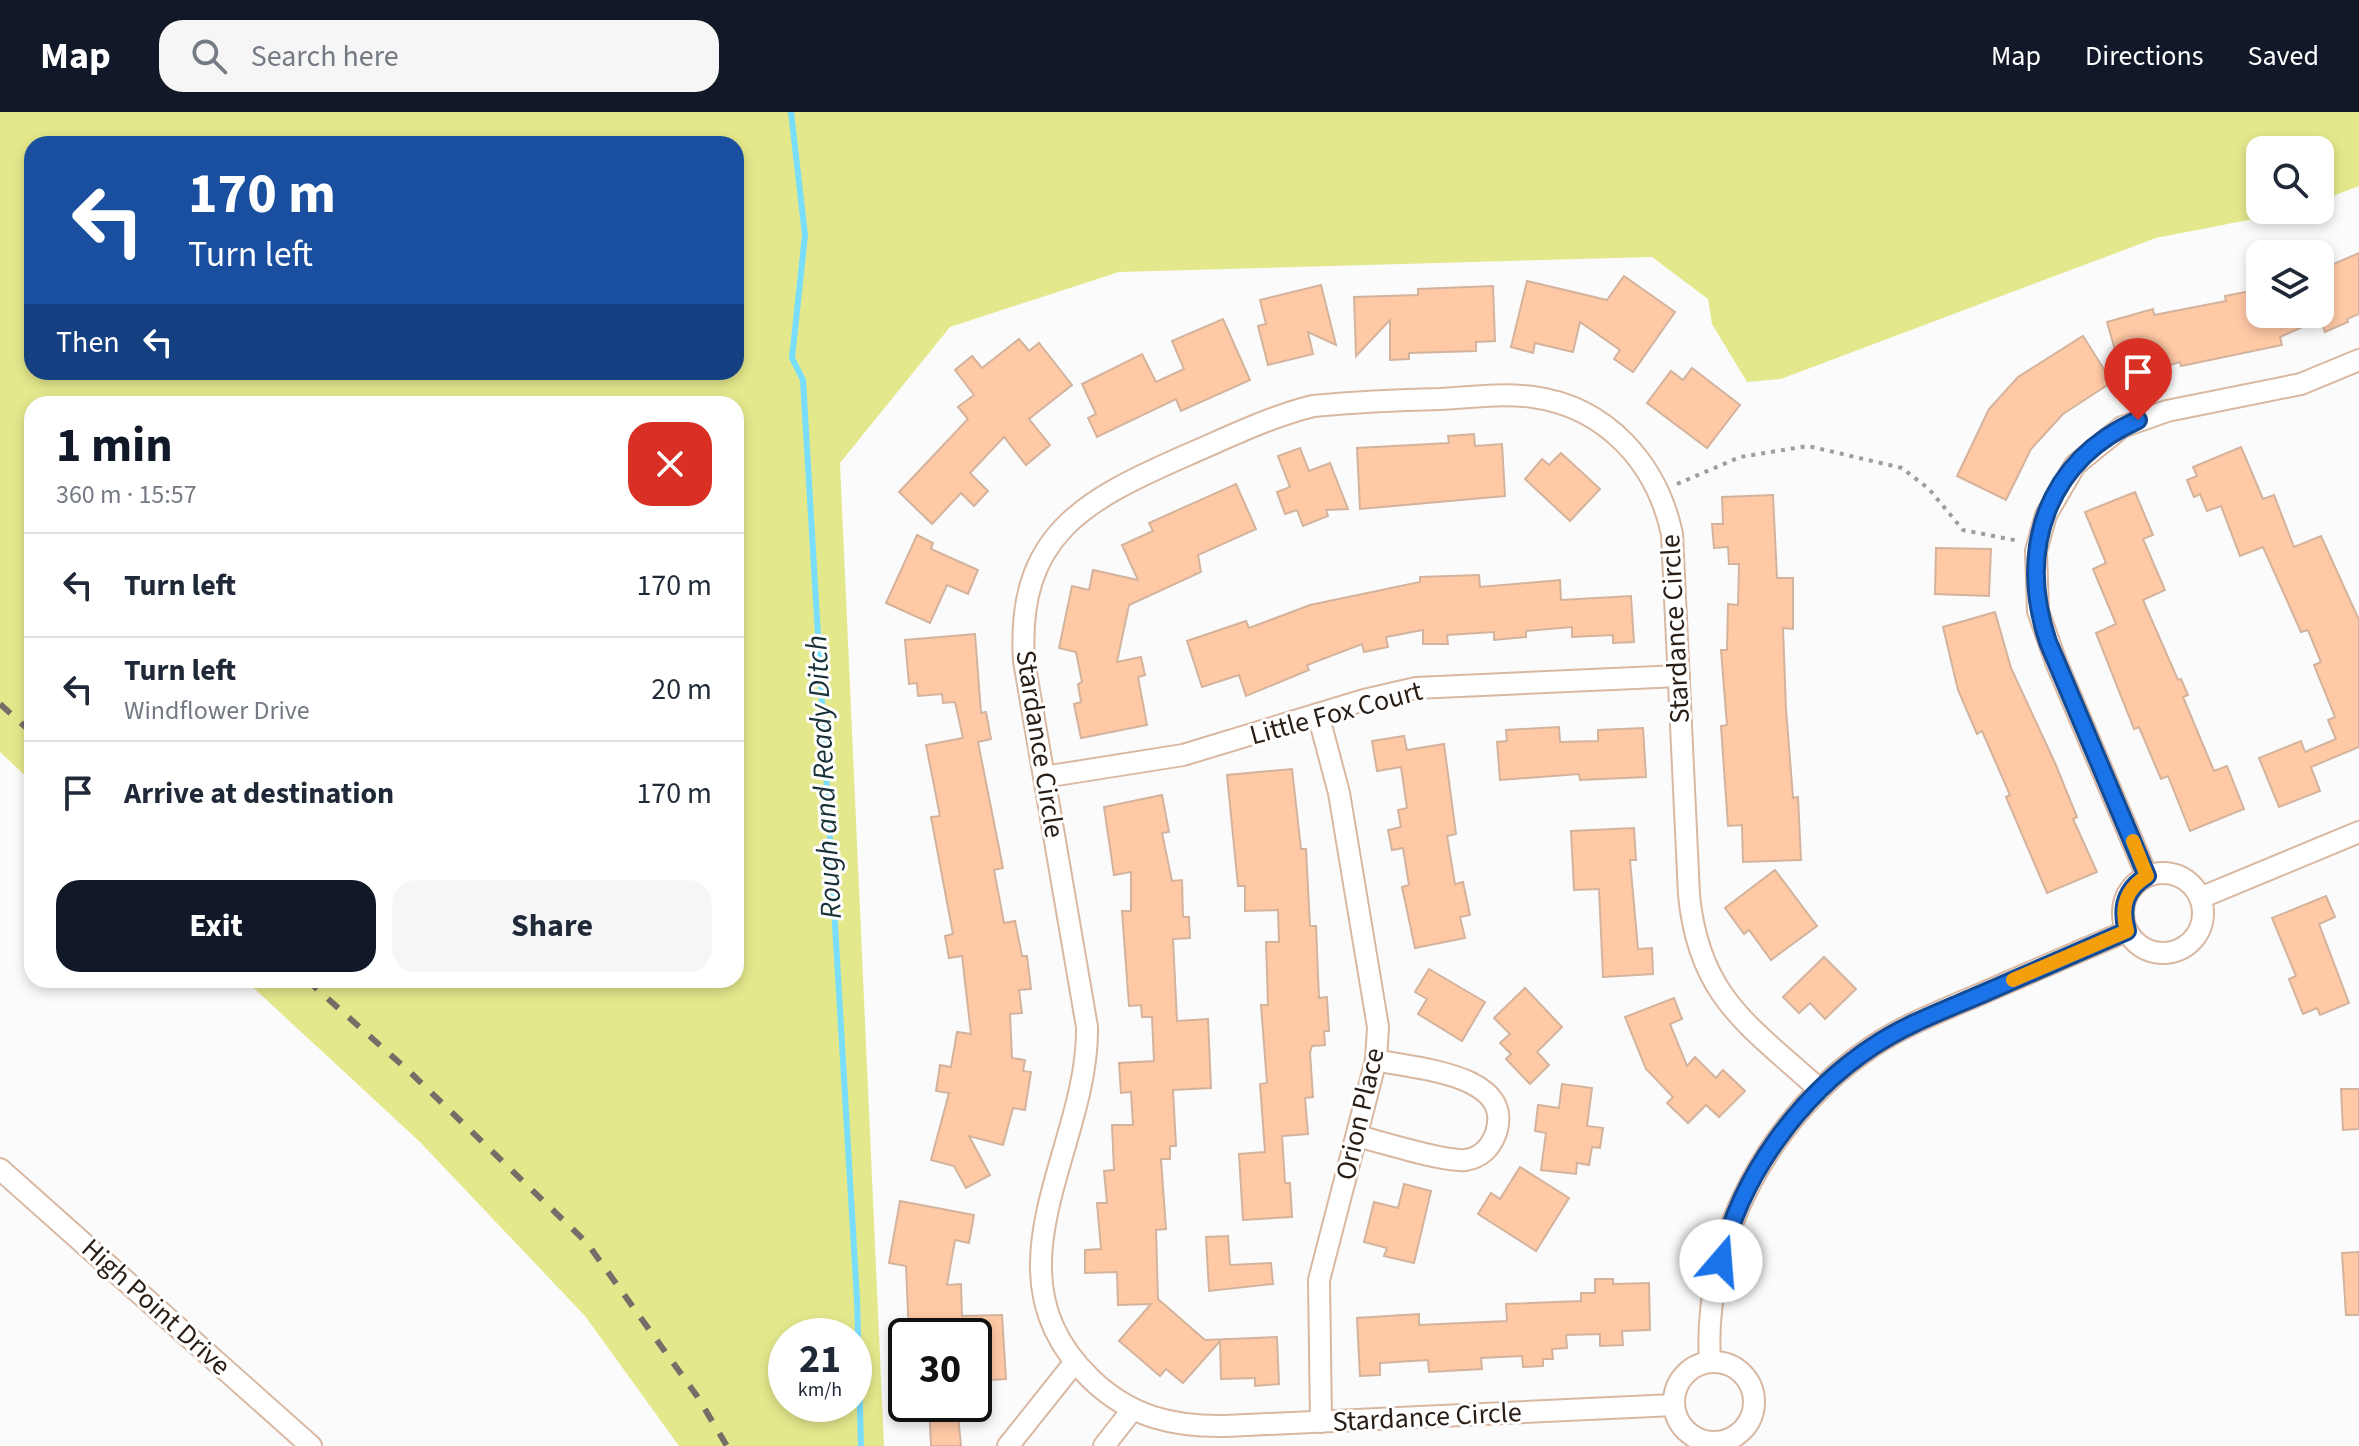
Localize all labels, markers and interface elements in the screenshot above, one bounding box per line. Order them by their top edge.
search box [159,20,719,92]
text: Map [40,29,111,83]
icon: search [187,34,231,78]
text: Search here [251,35,399,78]
text: Map [1991,36,2041,76]
text: Directions [2085,36,2204,76]
text: Saved [2248,36,2319,76]
map controls [2246,136,2334,328]
button: search [2246,136,2334,224]
text: 170 m [188,155,336,234]
icon: left [56,168,160,272]
text: Turn left [188,229,313,280]
button: layers [2246,240,2334,328]
icon: left [136,320,180,364]
text: Then [56,321,120,364]
pin [2104,338,2172,420]
icon: arrive [2116,350,2160,394]
text: 1 min [56,412,173,480]
button: close [628,422,712,506]
text: 360 m · 15:57 [56,476,197,513]
street label: Stardance Circle [1650,533,1700,725]
icon: left [56,563,100,607]
text: Turn left [124,564,236,607]
text: 170 m [636,564,712,607]
water label: Rough and Ready Ditch [795,634,853,920]
street label: Stardance Circle [1005,647,1075,841]
text: Turn left [124,649,236,692]
icon: left [56,667,100,711]
text: 20 m [651,668,712,711]
street label: Little Fox Court [1245,671,1427,755]
text: Windflower Drive [124,692,310,729]
icon: arrive [56,771,100,815]
text: Arrive at destination [124,772,394,815]
text: 170 m [636,772,712,815]
button: Exit [56,880,376,972]
button: Share [392,880,712,972]
street label: Orion Place [1325,1044,1395,1184]
position arrow [1679,1219,1763,1303]
street label: High Point Drive [73,1229,239,1385]
speed limit sign: 30 [888,1318,992,1422]
text: 21 [799,1331,841,1388]
text: km/h [798,1376,842,1404]
street label: Stardance Circle [1331,1392,1523,1442]

